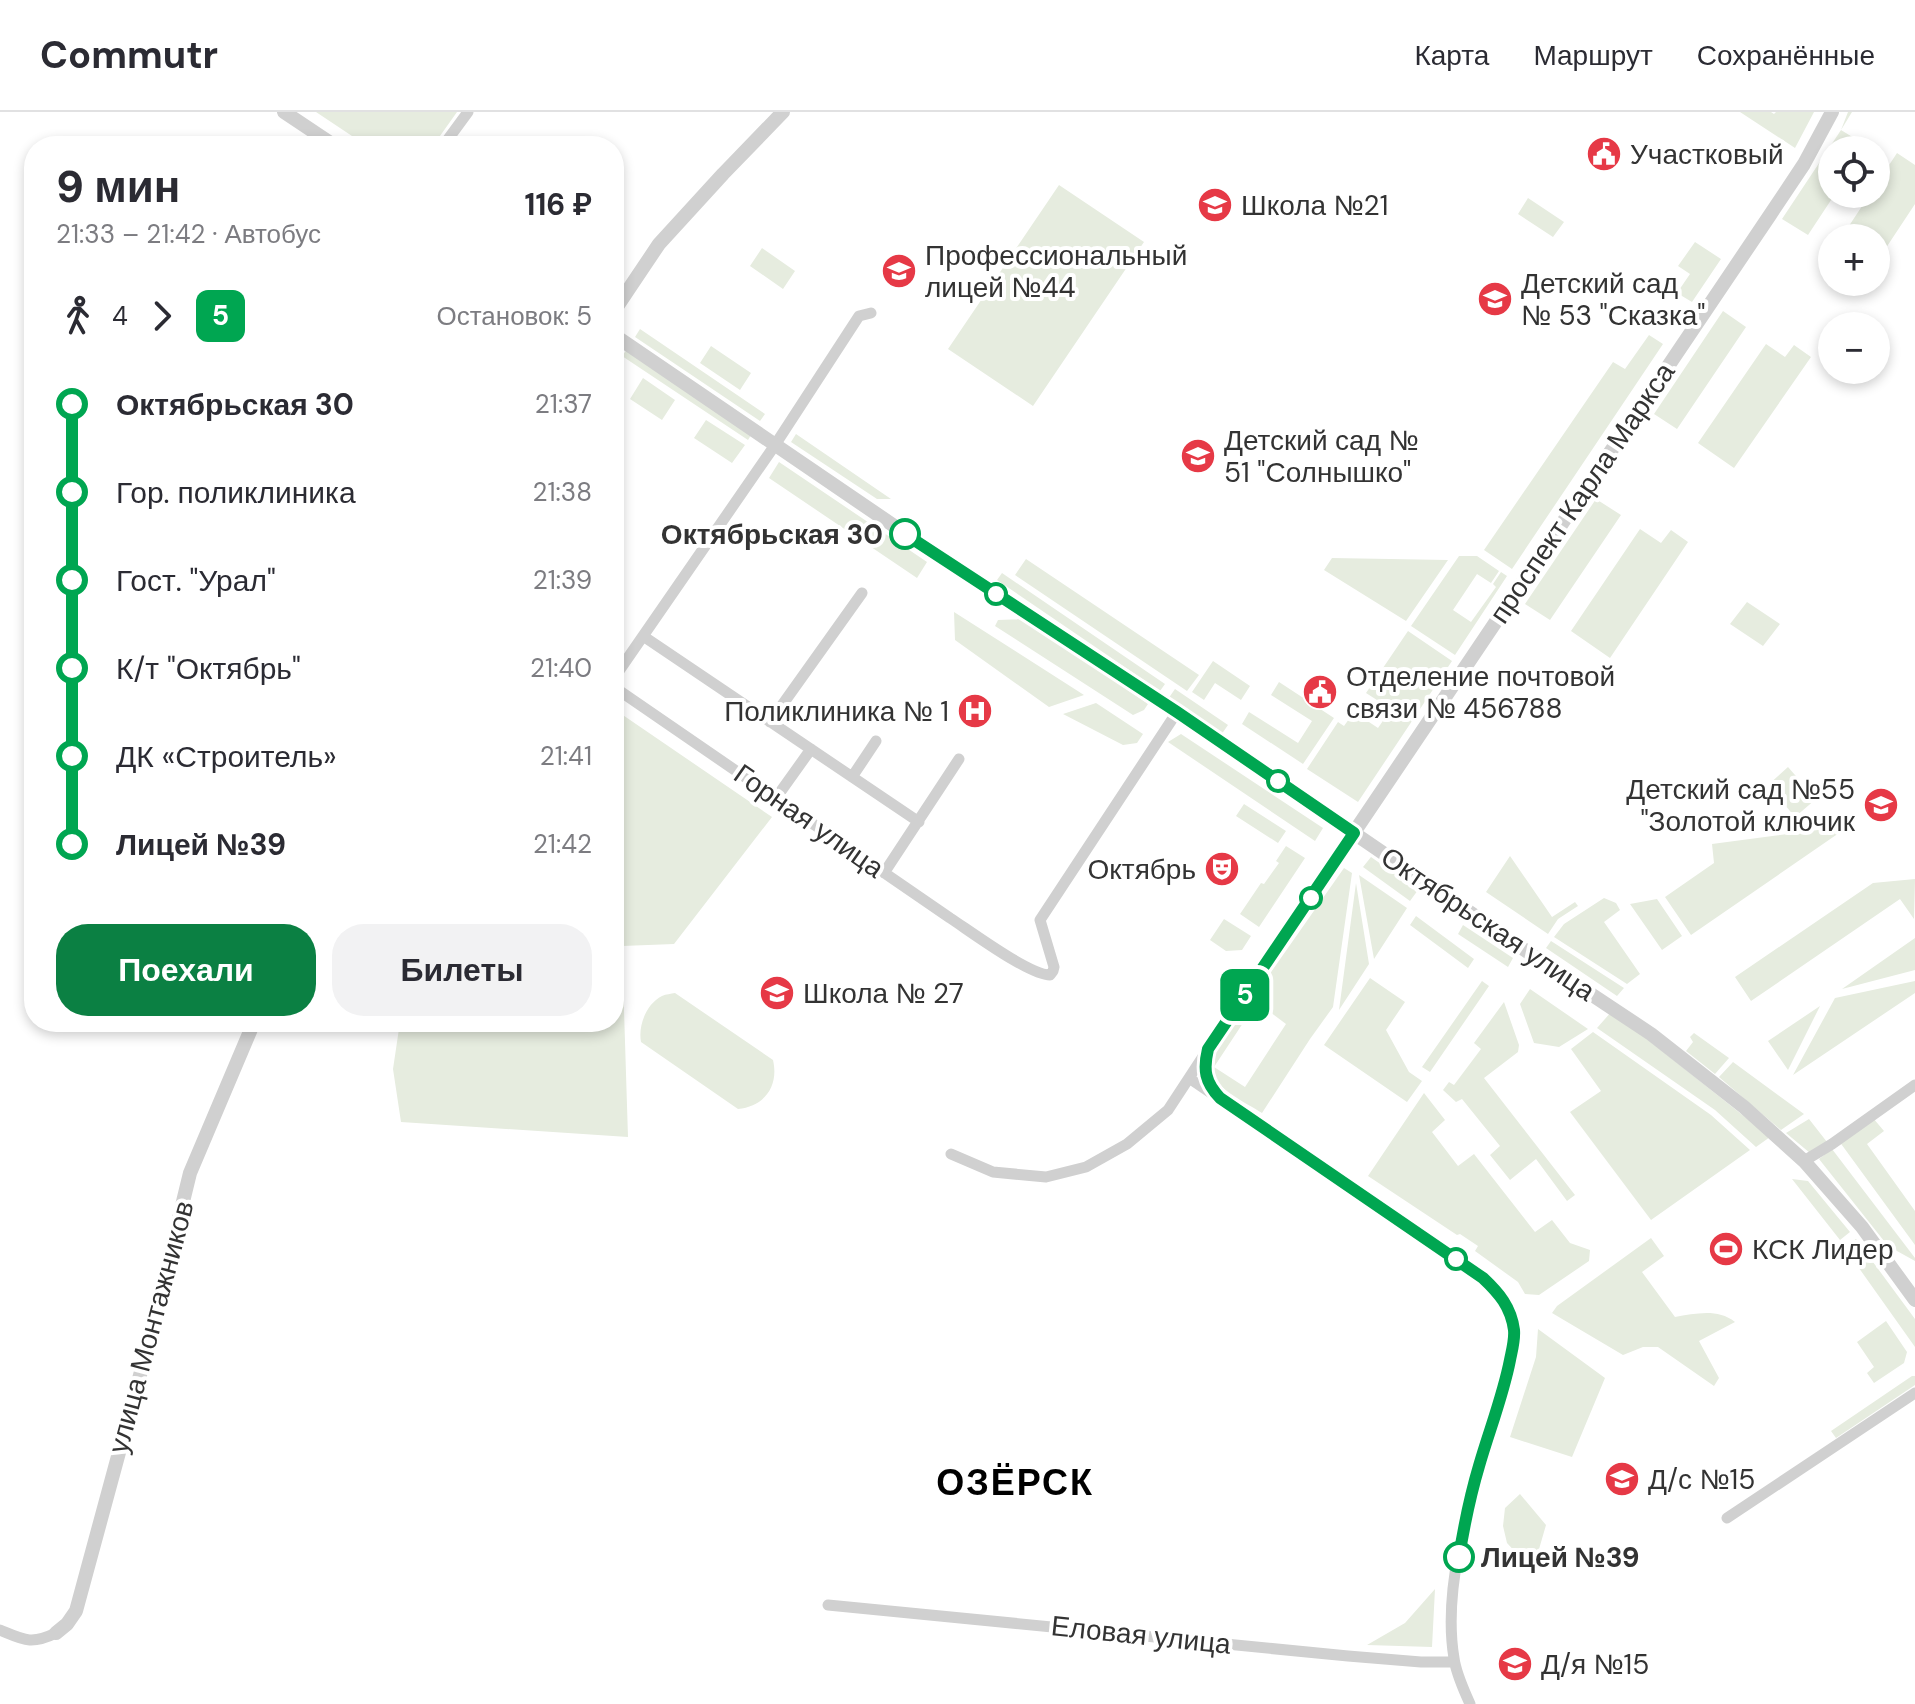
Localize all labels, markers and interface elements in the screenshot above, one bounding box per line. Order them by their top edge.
text: Commutr [40,30,218,80]
text: Карта [1414,37,1489,74]
text: Маршрут [1533,37,1653,74]
text: Сохранённые [1697,37,1875,74]
public building icon: Участковый [1585,135,1623,173]
place label: Участковый [1630,136,1784,173]
map controls [1818,136,1890,384]
button: locate [1818,136,1890,208]
text: 9 мин [56,158,180,216]
text: 116 ₽ [524,185,592,224]
school or university icon: Школа №21 [1196,186,1234,224]
place label: Школа №21 [1241,187,1388,224]
text: 21:33 – 21:42 · Автобус [56,217,321,251]
button: + [1818,224,1890,296]
place label: Профессиональный лицей №44 [925,237,1187,306]
school or university icon: Профессиональный лицей №44 [880,252,918,290]
place label: Детский сад № 53 "Сказка" [1521,265,1705,334]
school or university icon: Детский сад № 53 "Сказка" [1476,280,1514,318]
icon: walk [56,294,100,338]
icon: forward [140,294,184,338]
text: 5 [212,297,229,334]
text: 4 [112,299,128,333]
text: Остановок: 5 [436,299,592,333]
button: − [1818,312,1890,384]
street label: проспект Карла Маркса [1481,355,1683,630]
text: Октябрьская 30 [116,385,354,424]
text: 21:37 [535,387,592,421]
place label: Детский сад № 51 "Солнышко" [1224,422,1419,491]
school or university icon: Детский сад № 51 "Солнышко" [1179,437,1217,475]
text: Гор. поликлиника [116,473,356,512]
text: 21:38 [532,475,592,509]
place label: Октябрьская 30 [661,516,883,553]
marker: Октябрьская 30 [890,519,920,549]
text: Гост. "Урал" [116,561,276,600]
text: 21:39 [533,563,592,597]
unlabelled marker [985,583,1007,605]
text: К/т "Октябрь" [116,649,301,688]
text: 21:40 [530,651,592,685]
place label: Отделение почтовой связи № 456788 [1346,658,1615,727]
public building icon: Отделение почтовой связи № 456788 [1301,673,1339,711]
hospital icon: Поликлиника № 1 [956,692,994,730]
place label: Поликлиника № 1 [724,693,949,730]
text: ДК «Строитель» [116,737,337,776]
text: 21:41 [540,739,592,773]
street label: Горная улица [727,756,892,887]
unlabelled marker [1267,770,1289,792]
place label: Детский сад №55 "Золотой ключик [1626,771,1856,840]
school or university icon: Детский сад №55 "Золотой ключик [1862,786,1900,824]
text: Лицей №39 [116,825,286,864]
text: 21:42 [533,827,592,861]
street label: Октябрьская улица [1374,839,1603,1010]
theatre icon: Октябрь [1203,850,1241,888]
place label: Октябрь [1087,851,1196,888]
unlabelled marker [1300,887,1322,909]
button: Поехали [56,924,316,1016]
button: Билеты [332,924,592,1016]
line badge: 5 [1219,969,1271,1021]
school or university icon: Школа № 27 [758,974,796,1012]
place label: Школа № 27 [803,975,964,1012]
text: 5 [1236,976,1254,1013]
street label: улица Монтажников [99,1197,203,1457]
sports icon: КСК Лидер [1707,1230,1745,1268]
place label: КСК Лидер [1752,1231,1893,1268]
unlabelled marker [1445,1248,1467,1270]
district label: ОЗЁРСК [936,1459,1094,1506]
school or university icon: Д/с №15 [1603,1460,1641,1498]
place label: Д/с №15 [1648,1461,1755,1498]
place label: Лицей №39 [1481,1539,1640,1576]
marker: Лицей №39 [1444,1542,1474,1572]
street label: Еловая улица [1049,1607,1233,1663]
school or university icon: Д/я №15 [1496,1645,1534,1683]
place label: Д/я №15 [1541,1646,1649,1683]

